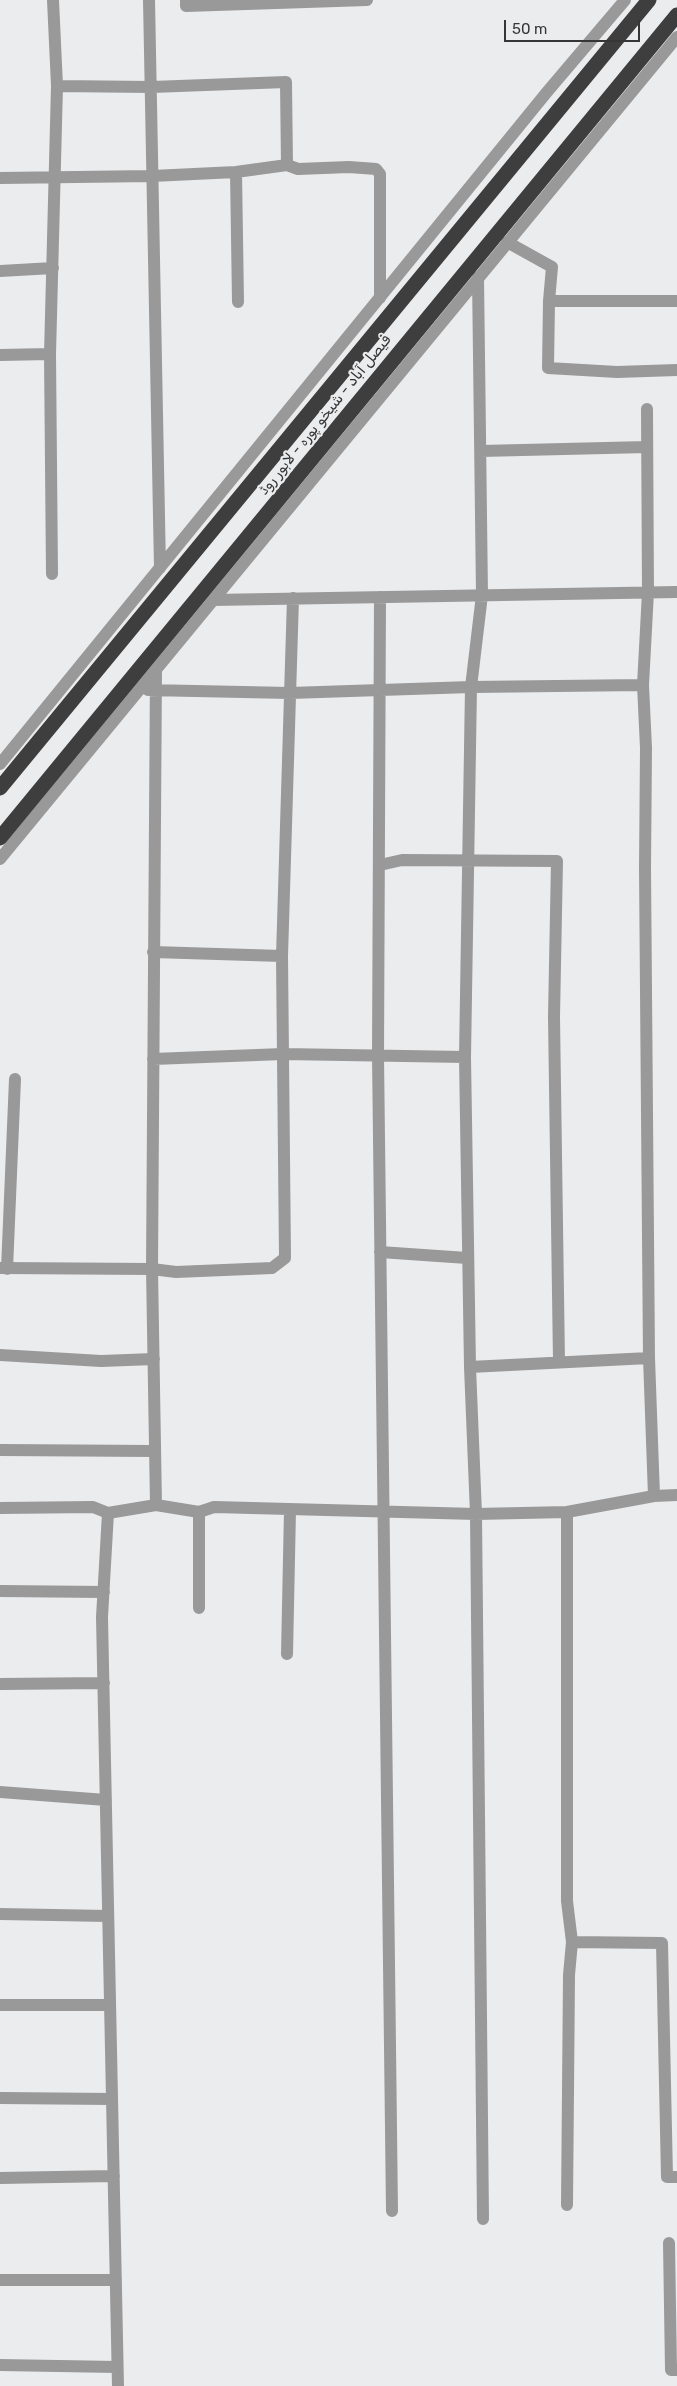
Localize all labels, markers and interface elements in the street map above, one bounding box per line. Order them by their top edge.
scale bar [507,10,643,42]
text: 50 m [512,20,547,38]
street label: فیصل آباد - شیخو پورہ - لاہور روڈ [255,332,395,498]

